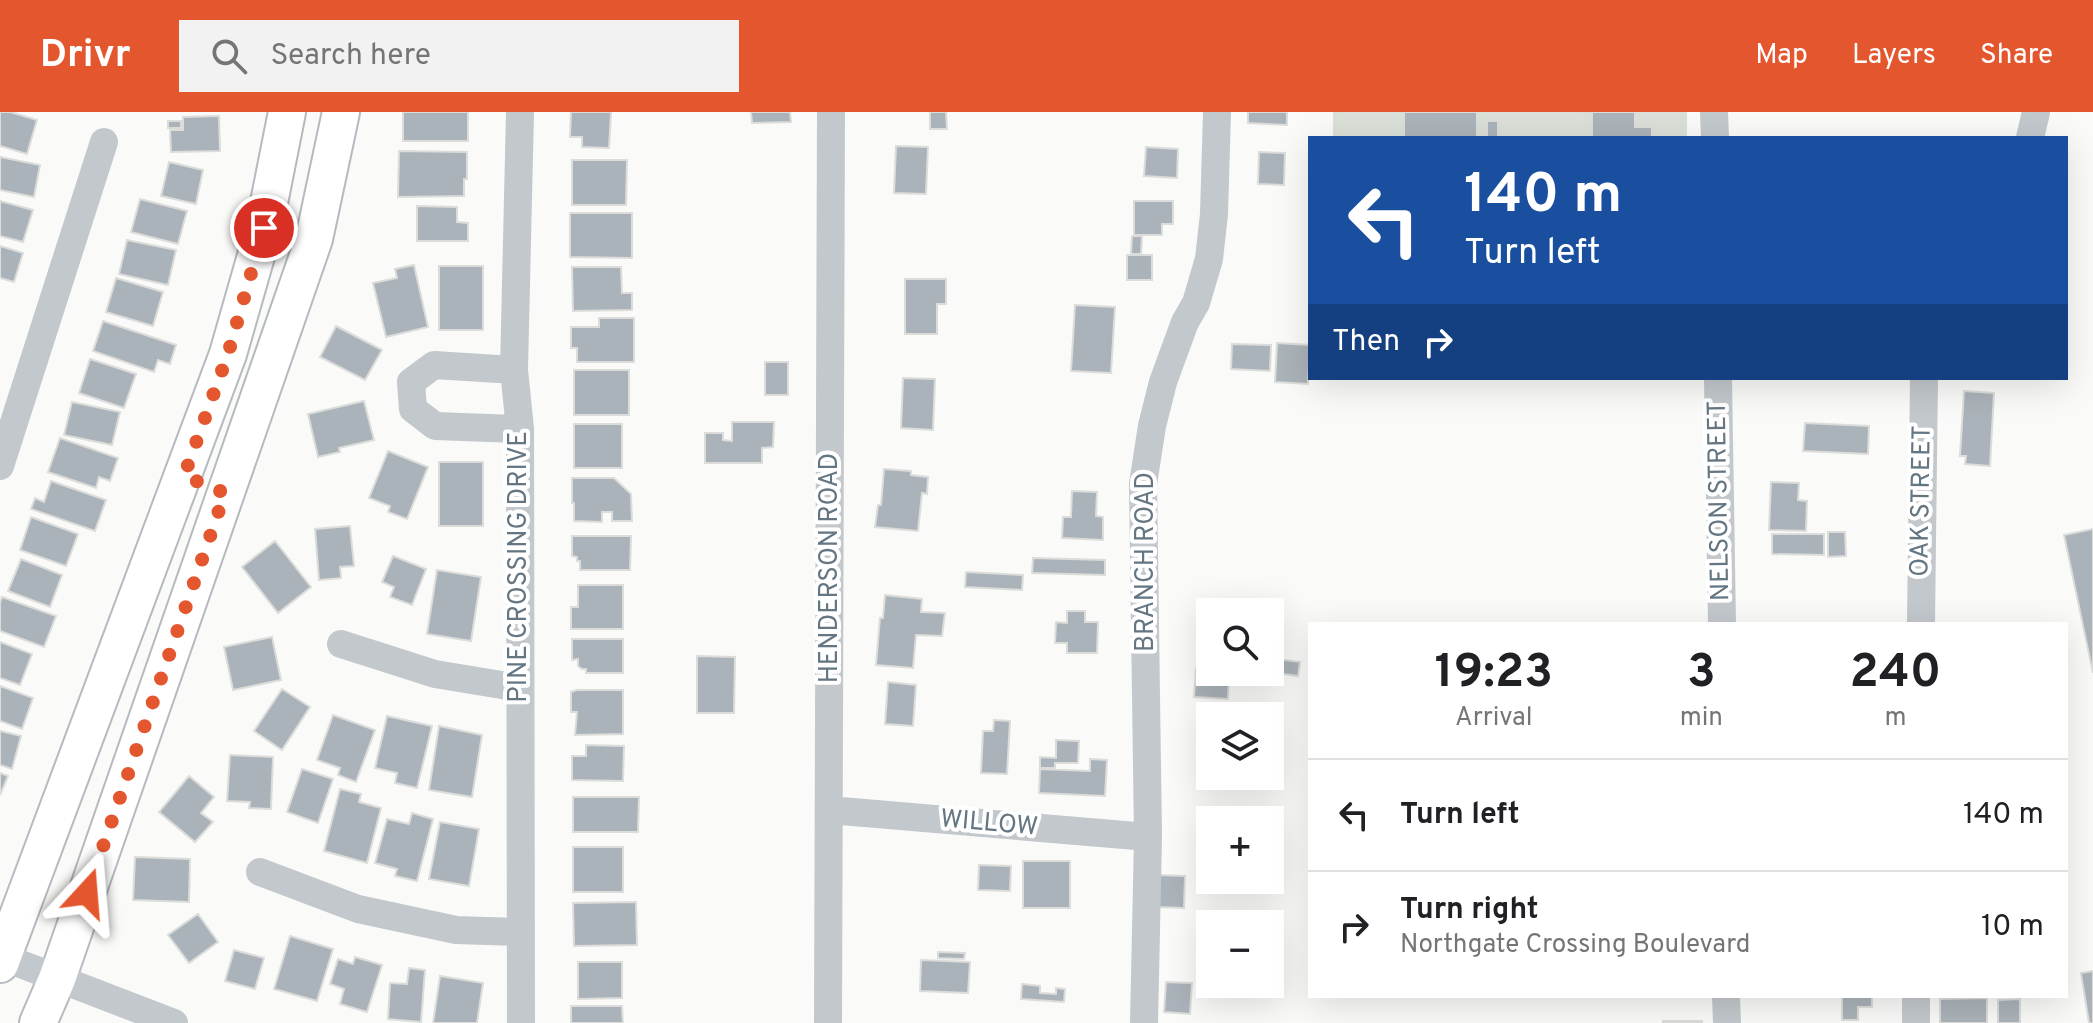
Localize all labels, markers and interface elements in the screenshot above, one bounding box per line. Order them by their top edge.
search box [179,20,739,92]
text: Drivr [40,32,131,81]
icon: search [207,34,251,78]
text: Search here [271,38,431,75]
text: Map [1755,38,1808,74]
text: Layers [1852,38,1936,74]
text: Share [1980,38,2053,74]
text: 140 m [1464,162,1622,232]
icon: left [1332,168,1436,272]
pin [230,194,298,262]
icon: arrive [242,206,286,250]
text: Turn left [1464,231,1601,277]
icon: right [1416,320,1460,364]
text: Then [1332,324,1400,361]
street label: NELSON STREET [1702,400,1738,602]
street label: OAK STREET [1904,425,1940,577]
street label: PINE CROSSING DRIVE [503,431,536,703]
street label: HENDERSON ROAD [814,453,847,683]
street label: BRANCH ROAD [1130,472,1163,652]
map controls [1196,598,1284,998]
button: search [1196,598,1284,686]
text: 19:23 [1435,644,1553,704]
text: 3 [1687,644,1716,704]
text: 240 [1850,644,1941,704]
button: layers [1196,702,1284,790]
text: Arrival [1455,702,1533,735]
text: min [1680,702,1723,735]
text: m [1884,702,1907,735]
icon: left [1332,793,1376,837]
text: Turn left [1400,797,1520,834]
text: 140 m [1963,797,2044,834]
street label: WILLOW [939,803,1039,845]
button: + [1196,806,1284,894]
position arrow [45,851,129,935]
text: Turn right [1400,892,1538,929]
icon: right [1332,905,1376,949]
text: 10 m [1981,909,2044,946]
button: − [1196,910,1284,998]
text: Northgate Crossing Boulevard [1400,929,1750,962]

